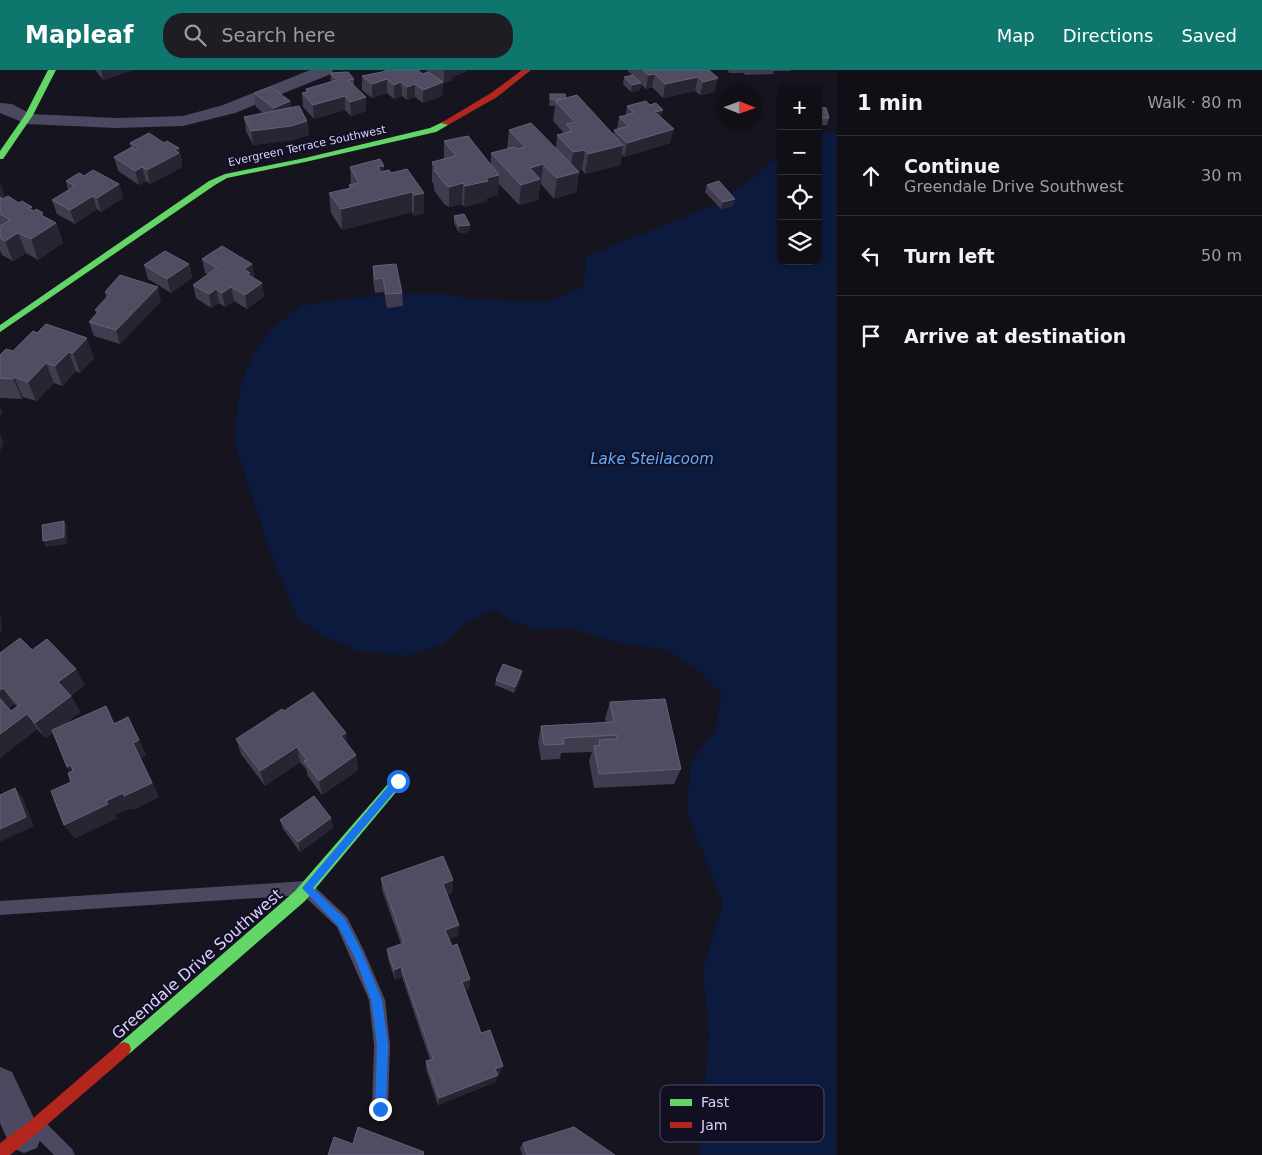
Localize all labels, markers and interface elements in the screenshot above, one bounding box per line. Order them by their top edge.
search box [163,13,513,58]
text: Mapleaf [25,21,133,49]
icon: search [181,21,209,49]
text: Search here [221,24,336,46]
text: Map [997,25,1035,46]
text: Directions [1063,25,1153,46]
text: Saved [1181,25,1237,46]
north arrow [717,85,762,130]
map controls [777,85,822,265]
button: + [777,85,822,130]
text: 1 min [857,91,923,115]
text: Walk · 80 m [1147,93,1242,112]
street label: Evergreen Terrace Southwest [227,123,388,169]
button: − [777,130,822,175]
text: Continue [904,155,1000,177]
icon: ahead [857,162,885,190]
text: 30 m [1201,166,1242,185]
button: locate [777,175,822,220]
text: Greendale Drive Southwest [904,177,1124,196]
button: layers [777,220,822,265]
icon: left [857,242,885,270]
text: Turn left [904,245,995,267]
text: 50 m [1201,246,1242,265]
icon: arrive [857,322,885,350]
text: Arrive at destination [904,325,1126,347]
water label: Lake Steilacoom [590,450,714,468]
route start [387,770,410,793]
street label: Greendale Drive Southwest [108,885,286,1043]
legend [660,1085,824,1142]
text: Fast [701,1094,730,1110]
route end [369,1098,392,1121]
text: Jam [700,1117,727,1133]

